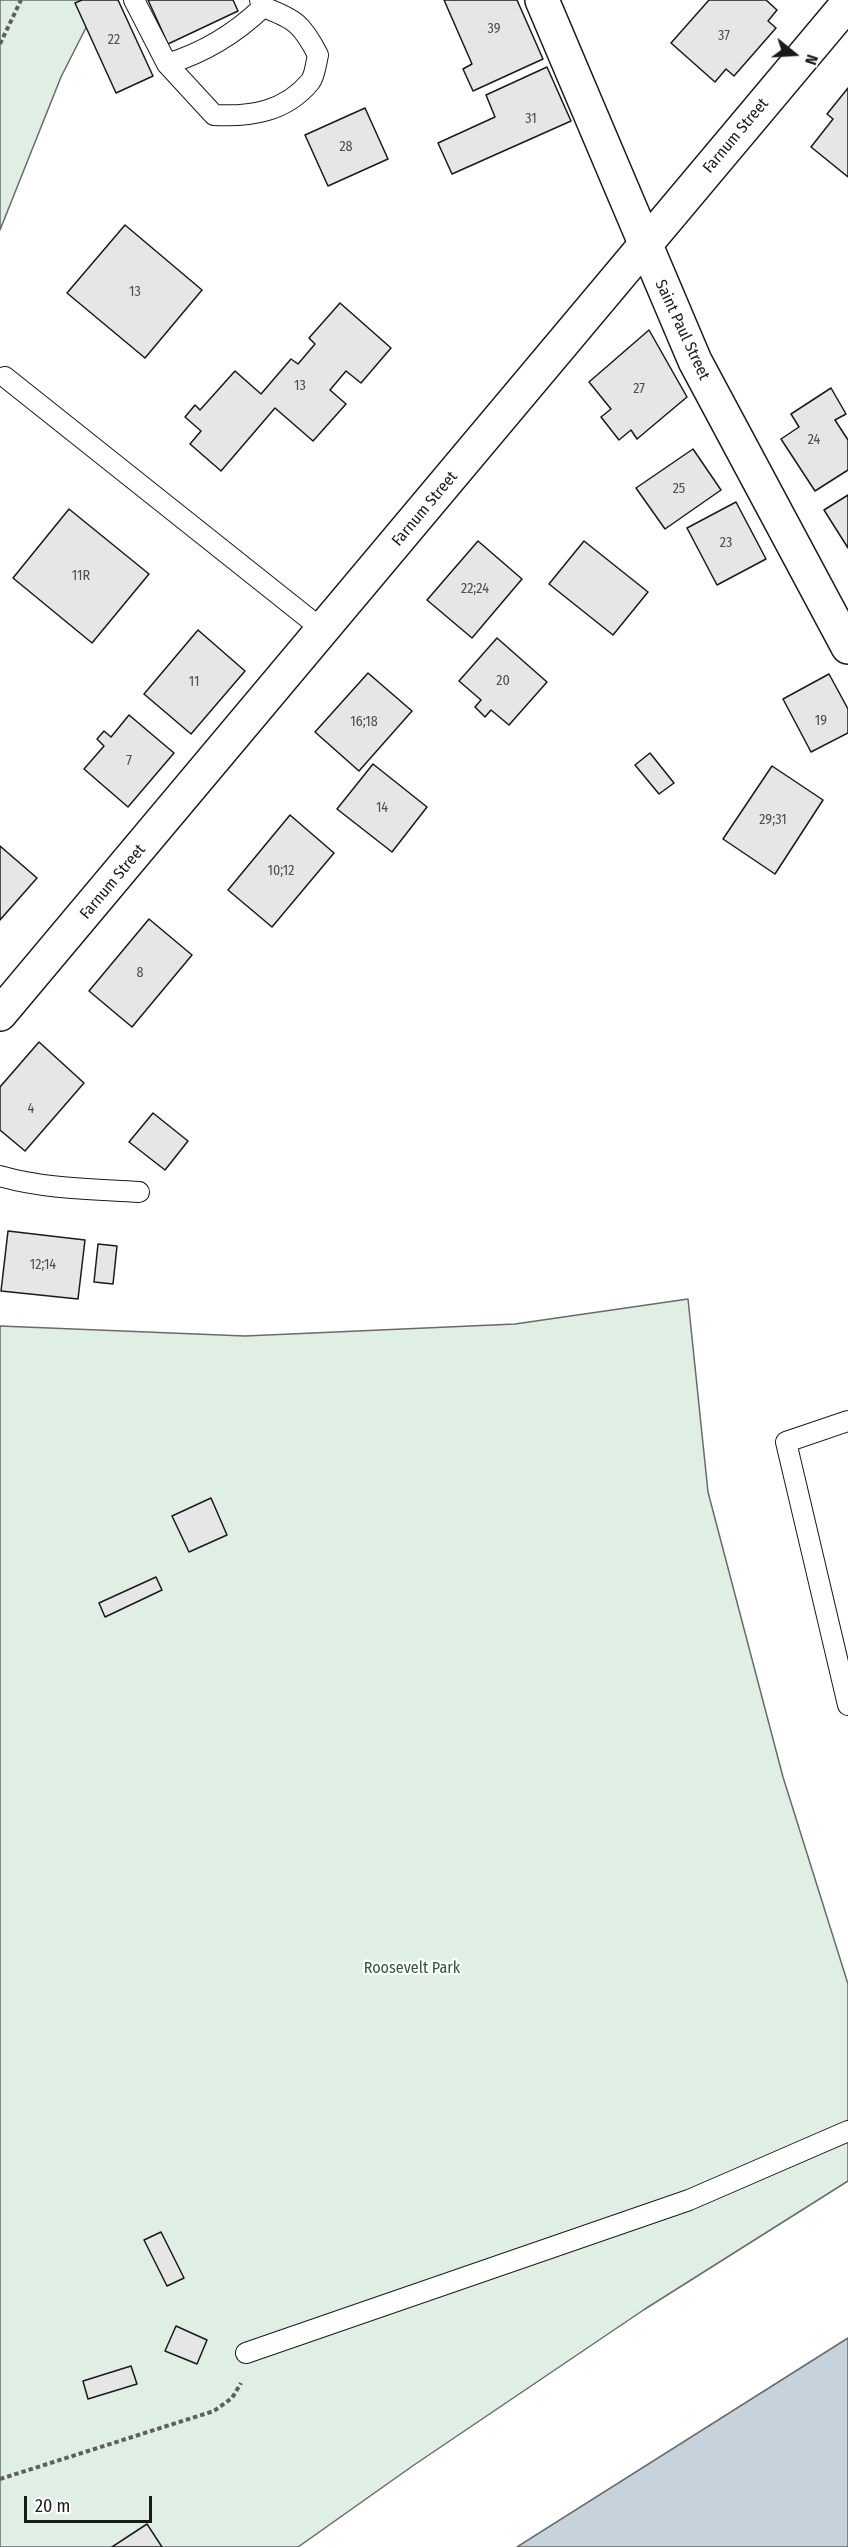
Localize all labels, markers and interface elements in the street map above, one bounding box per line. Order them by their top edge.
house number: 39 [488,21,500,37]
north arrow [764,24,824,84]
house number: 37 [718,28,730,44]
house number: 22 [108,32,120,48]
text: N [801,52,822,67]
street label: Farnum Street [699,95,773,177]
house number: 31 [525,111,537,127]
house number: 28 [339,139,353,155]
street label: Saint Paul Street [650,277,714,383]
house number: 13 [129,284,141,300]
house number: 13 [294,378,306,394]
house number: 27 [633,381,645,397]
house number: 24 [808,432,820,448]
street label: Farnum Street [388,468,462,550]
house number: 25 [673,481,685,497]
house number: 23 [720,535,732,551]
house number: 11R [72,568,90,584]
house number: 22;24 [461,581,489,597]
house number: 20 [496,673,510,689]
house number: 11 [189,674,199,690]
house number: 19 [815,713,827,729]
house number: 16;18 [350,714,378,730]
house number: 7 [126,753,132,769]
house number: 14 [376,800,388,816]
house number: 29;31 [759,812,787,828]
street label: Farnum Street [76,841,150,923]
house number: 10;12 [268,863,294,879]
house number: 8 [137,965,143,981]
house number: 4 [28,1101,34,1117]
house number: 12;14 [30,1257,56,1273]
park label: Roosevelt Park [364,1959,460,1979]
scale bar [27,2484,154,2522]
text: 20 m [35,2495,70,2517]

